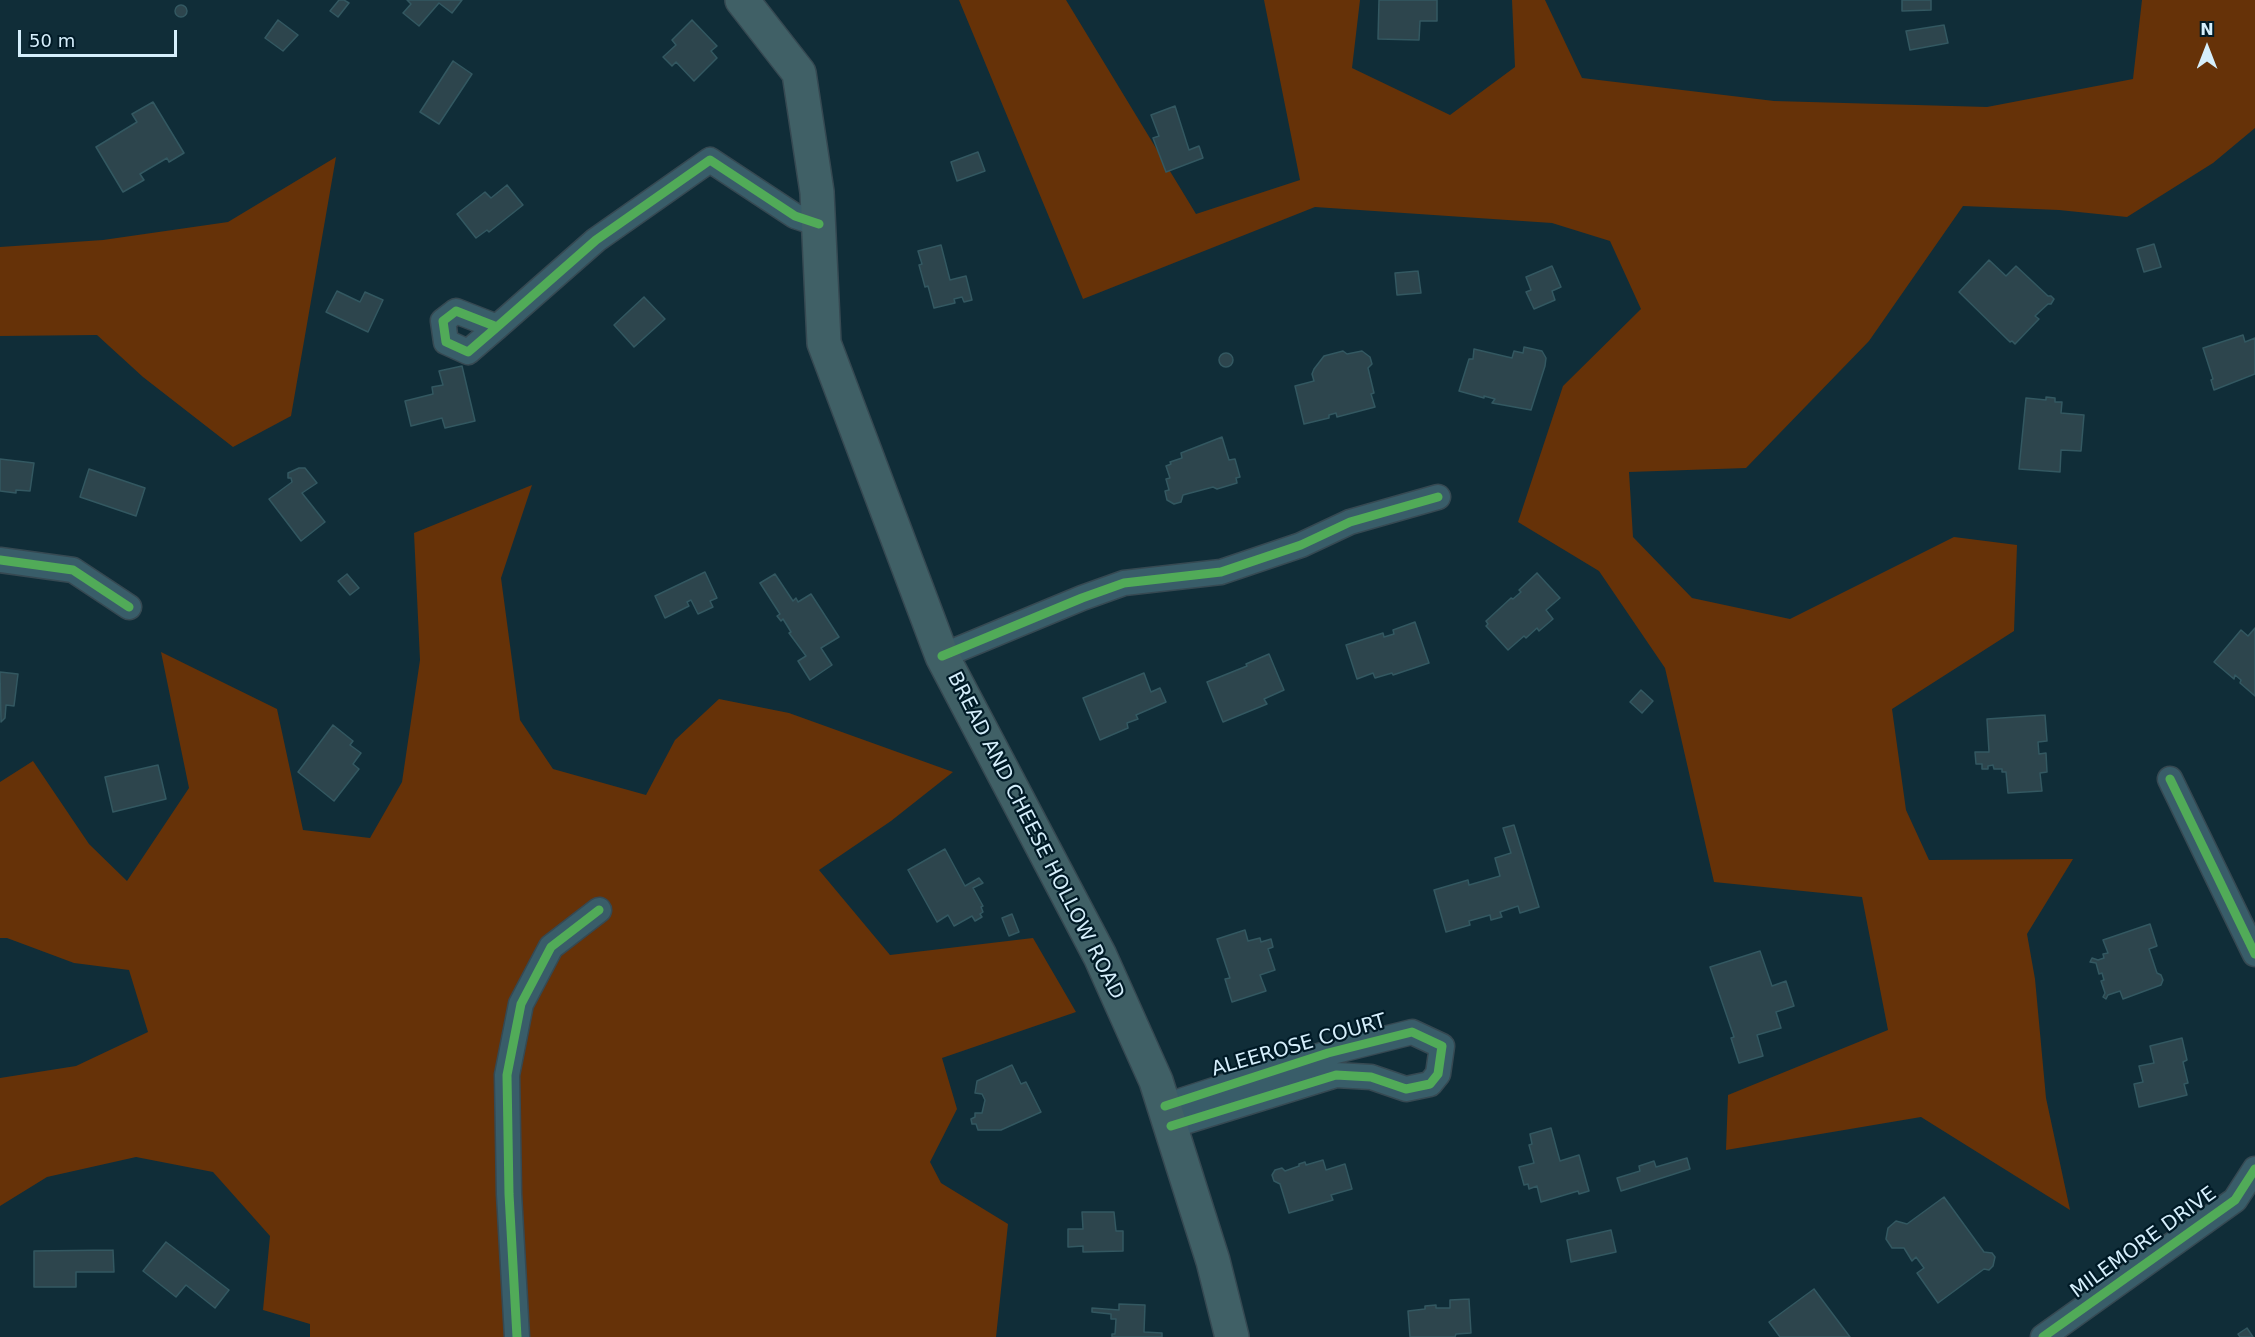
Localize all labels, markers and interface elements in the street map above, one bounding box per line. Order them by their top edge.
scale bar [21,18,180,56]
north arrow [2177,18,2237,78]
text: N [2200,20,2214,39]
text: 50 m [29,30,75,51]
street label: BREAD AND CHEESE HOLLOW ROAD [942,668,1128,1004]
street label: ALEEROSE COURT [1209,1010,1389,1082]
street label: MILEMORE DRIVE [2066,1182,2222,1304]

